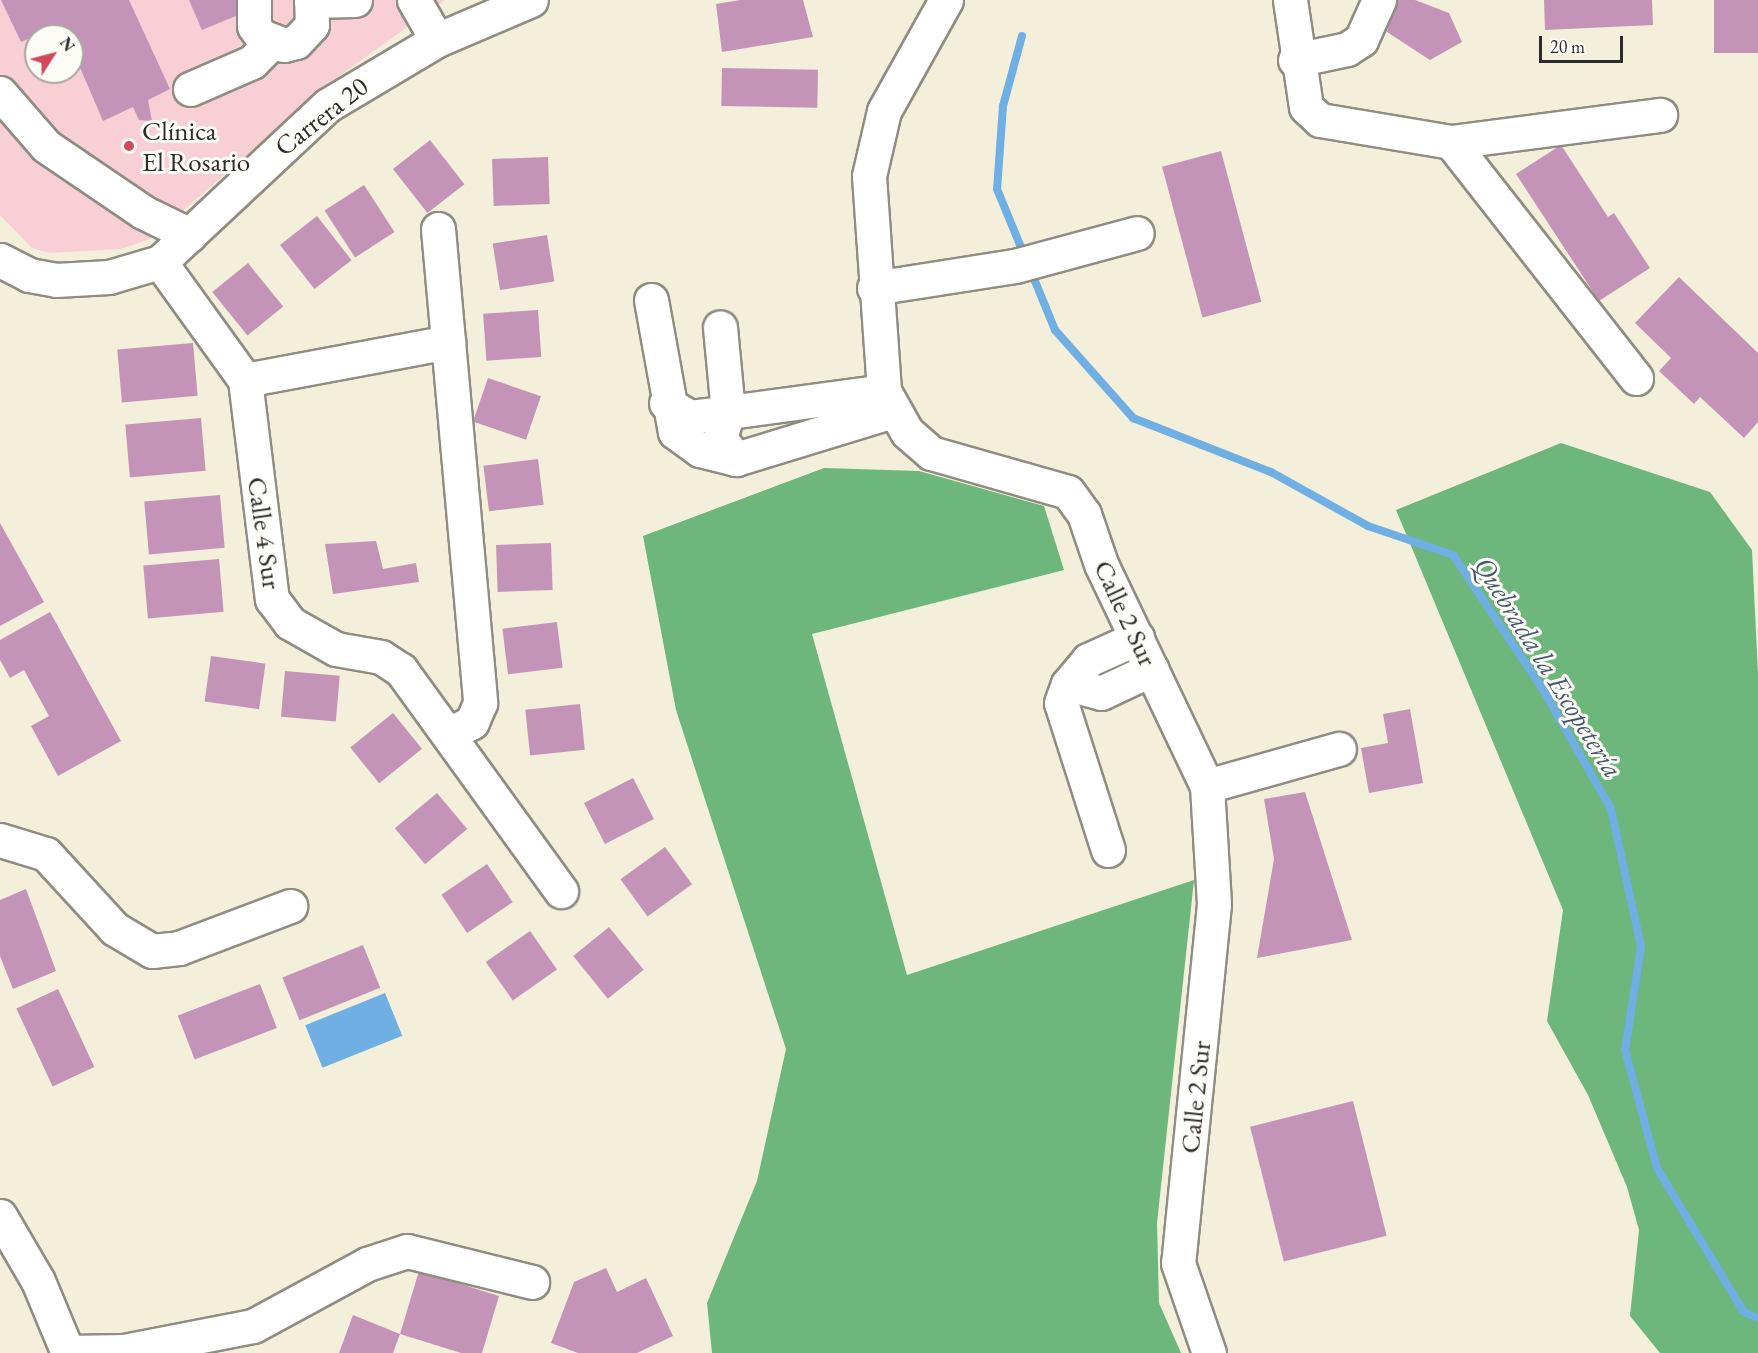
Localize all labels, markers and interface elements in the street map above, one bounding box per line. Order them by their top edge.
north arrow [24,24,84,84]
scale bar [1542,24,1626,62]
text: N [55,33,80,56]
text: 20 m [1550,35,1585,58]
street label: Carrera 20 [268,69,374,163]
place label: Clínica El Rosario [142,114,250,177]
marker: Clínica El Rosario [120,137,138,155]
street label: Calle 4 Sur [241,475,289,591]
water label: Quebrada la Escopetería [1467,550,1631,784]
street label: Calle 2 Sur [1087,555,1165,671]
street label: Calle 2 Sur [1173,1039,1217,1155]

